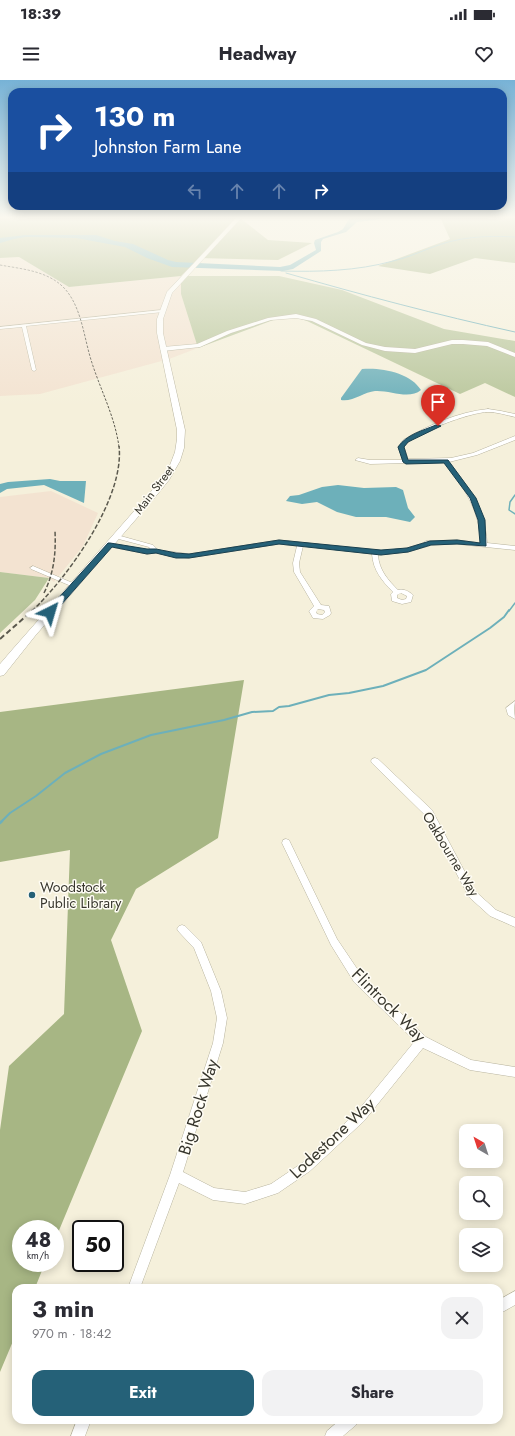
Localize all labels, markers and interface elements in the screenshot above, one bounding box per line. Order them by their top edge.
text: 18:39 [20,3,61,25]
text: Headway [219,41,296,67]
icon: menu [20,43,42,65]
icon: heart [473,43,495,65]
text: 130 m [94,96,176,137]
icon: right [28,104,80,156]
text: Johnston Farm Lane [94,134,242,160]
icon: left [184,180,206,202]
icon: ahead [226,180,248,202]
icon: ahead [268,180,290,202]
icon: right [310,180,332,202]
pin [421,385,455,426]
icon: arrive [427,391,449,413]
street label: Main Street [130,462,178,518]
position arrow [29,591,71,633]
street label: Oakbourne Way [418,808,485,901]
place label: Woodstock Public Library [40,877,122,913]
marker: Woodstock Public Library [27,890,37,900]
street label: Flintrock Way [347,963,432,1048]
street label: Big Rock Way [172,1056,224,1158]
street label: Lodestone Way [284,1092,380,1184]
north arrow [459,1124,503,1168]
map controls [459,1124,503,1272]
button: search [459,1176,503,1220]
speed limit sign: 50 [72,1220,124,1272]
text: 48 [25,1226,51,1255]
button: layers [459,1228,503,1272]
text: km/h [27,1248,49,1263]
text: 3 min [32,1291,94,1326]
button: close [441,1297,483,1339]
text: 970 m · 18:42 [32,1324,111,1343]
button: Exit [32,1370,254,1416]
button: Share [262,1370,483,1416]

